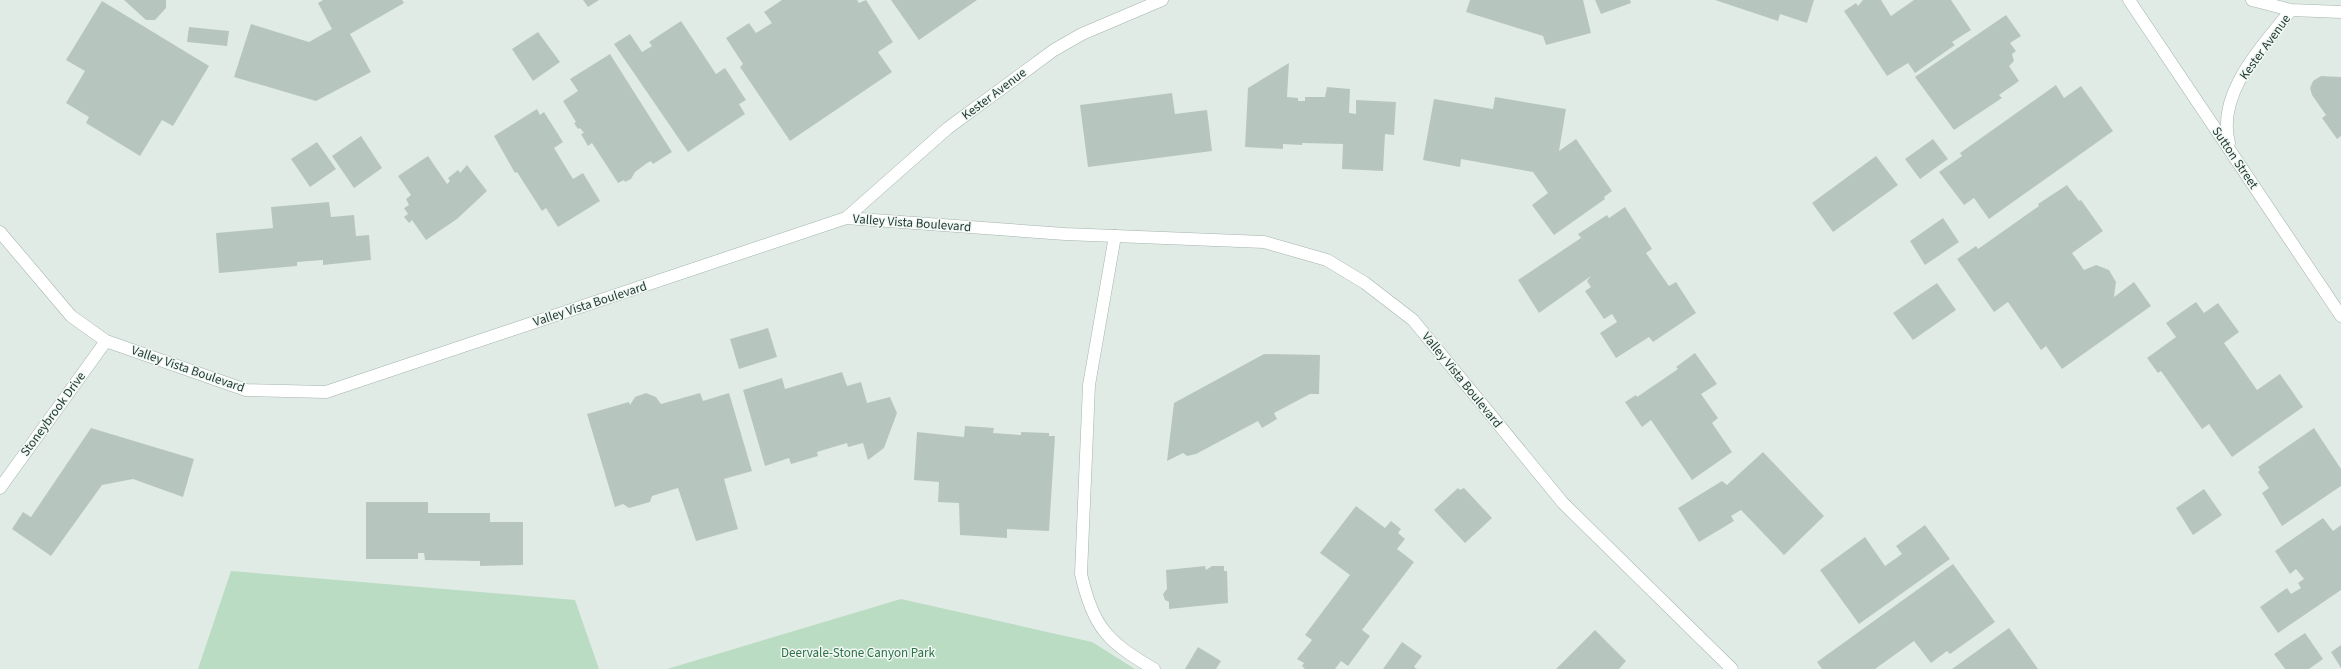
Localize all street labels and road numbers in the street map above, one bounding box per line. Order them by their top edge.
street label: Kester Avenue [2235,11,2295,83]
street label: Kester Avenue [958,64,1030,124]
street label: Sutton Street [2207,123,2263,193]
street label: Valley Vista Boulevard [852,210,972,236]
street label: Valley Vista Boulevard [531,277,649,331]
street label: Valley Vista Boulevard [1418,328,1506,432]
street label: Valley Vista Boulevard [129,341,247,397]
street label: Stoneybrook Drive [16,368,90,460]

